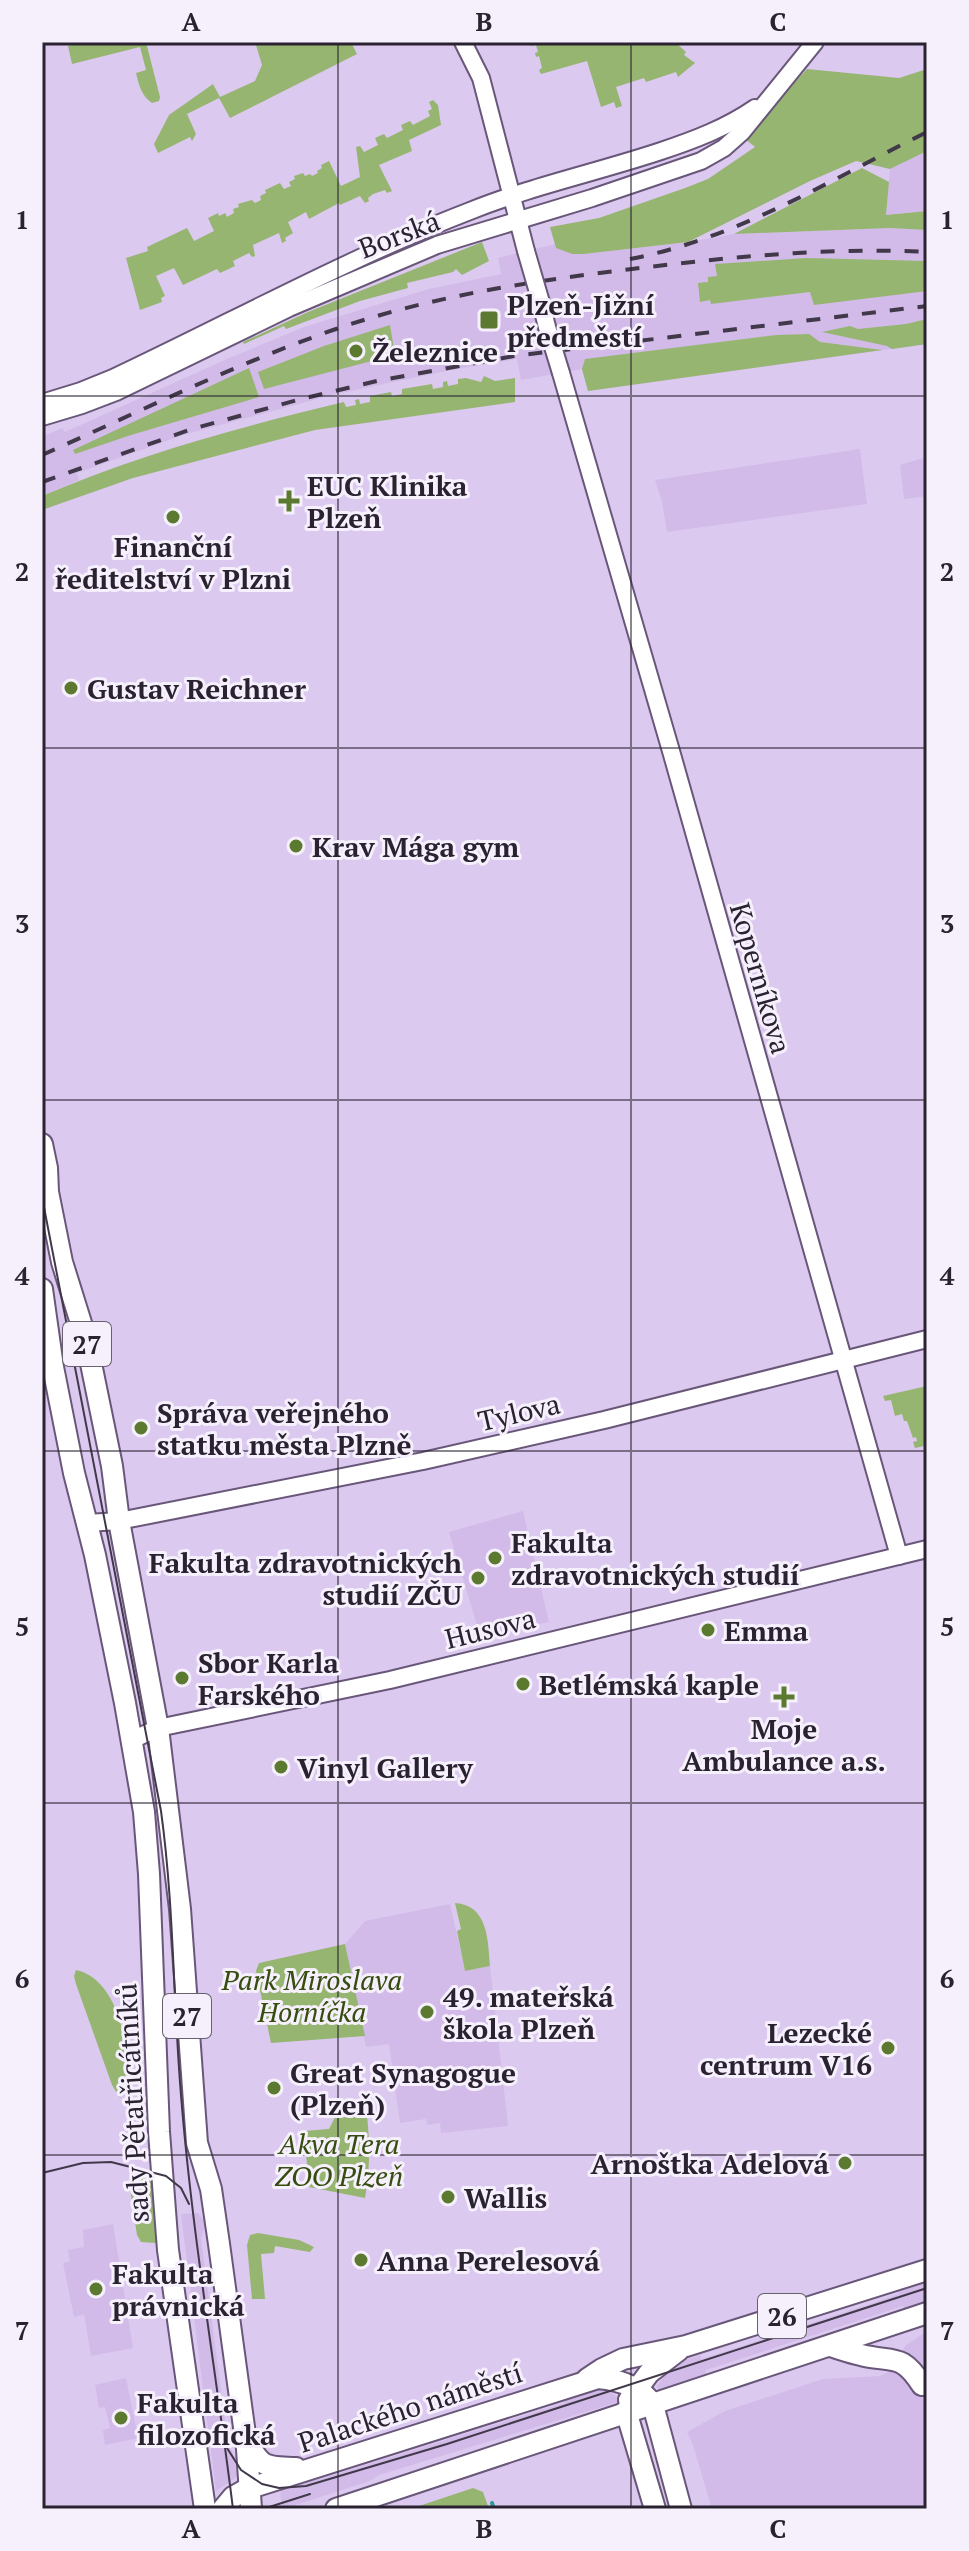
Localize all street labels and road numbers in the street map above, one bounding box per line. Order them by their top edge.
street label: Borská [353,202,445,266]
street label: Koperníkova [722,898,800,1058]
road number: 27 [63,1322,111,1366]
street label: Tylova [474,1385,564,1439]
street label: Husova [441,1599,539,1657]
street label: sady Pětatřicátníků [107,1982,157,2224]
road number: 27 [163,1994,211,2038]
road number: 26 [758,2294,806,2338]
street label: Palackého náměstí [293,2353,527,2461]

